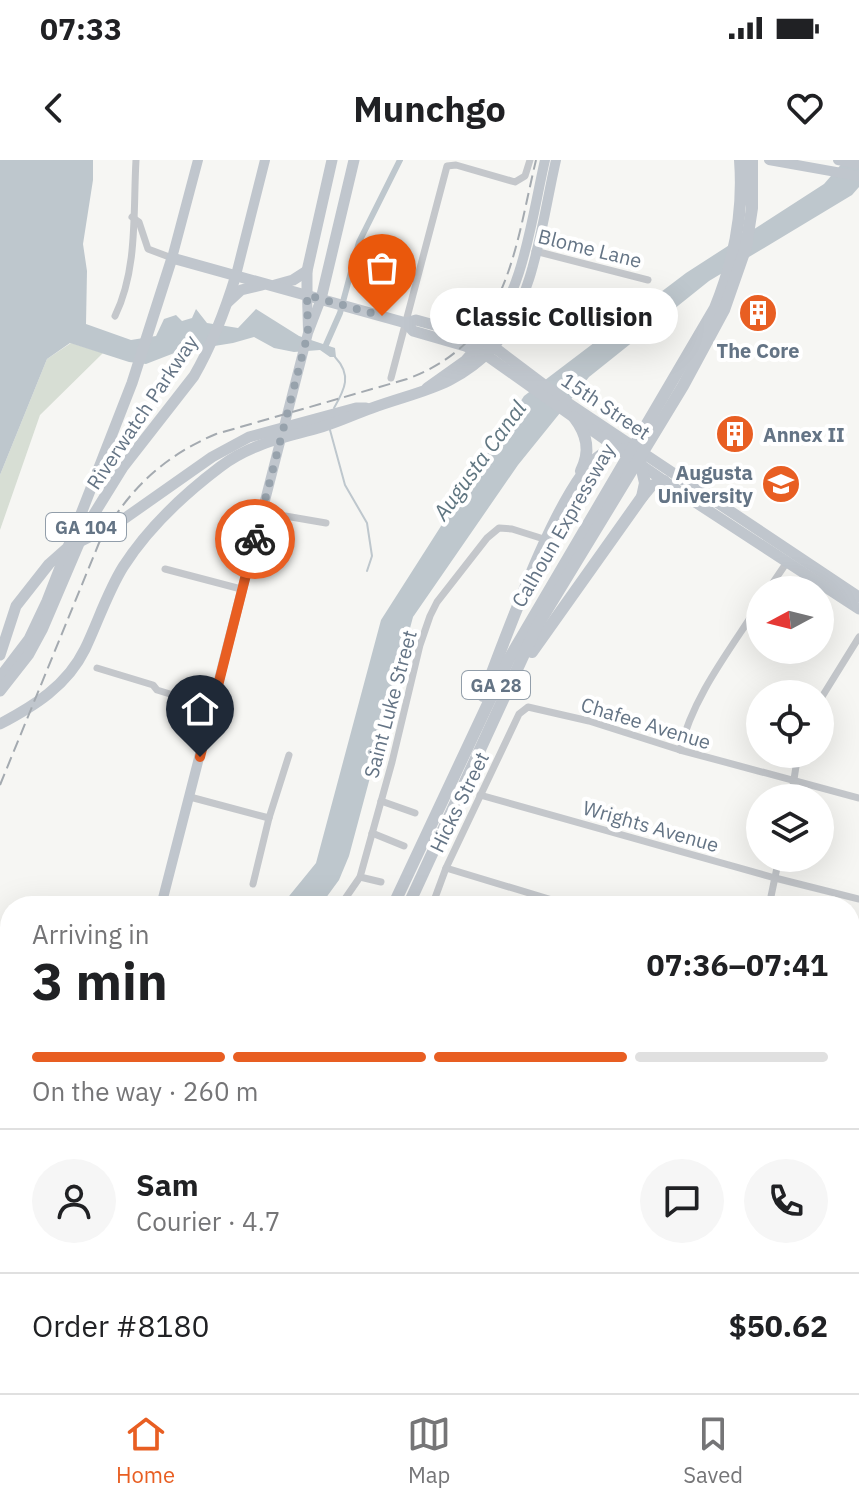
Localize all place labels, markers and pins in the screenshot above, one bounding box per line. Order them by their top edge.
pin [348,234,416,316]
callout: Classic Collision [430,288,678,344]
building icon: The Core [737,292,779,334]
place label: The Core [716,337,800,364]
building icon: Annex II [714,413,756,455]
place label: Annex II [763,421,845,448]
place label: Augusta University [657,459,753,509]
school or university icon: Augusta University [760,463,802,505]
pin [166,675,234,757]

